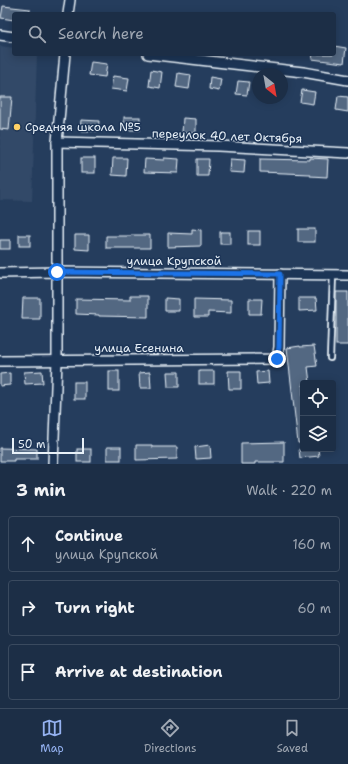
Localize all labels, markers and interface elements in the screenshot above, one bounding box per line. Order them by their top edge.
search box [12,12,336,56]
icon: search [26,23,48,45]
text: Search here [58,24,144,44]
north arrow [252,68,288,104]
place label: Средняя школа №5 [25,119,141,135]
marker: Средняя школа №5 [12,122,22,132]
street label: переулок 40 лет Октября [152,125,302,147]
street label: улица Крупской [127,253,222,269]
route start [48,263,66,281]
street label: улица Есенина [94,340,184,356]
route end [268,350,286,368]
map controls [300,380,336,452]
button: locate [300,380,336,416]
button: layers [300,416,336,452]
scale bar [12,436,84,455]
text: 50 m [18,437,46,452]
text: 3 min [16,479,66,501]
text: Walk · 220 m [246,482,332,499]
text: Continue [55,526,123,546]
icon: ahead [17,533,39,555]
text: 160 m [293,536,331,553]
text: улица Крупской [55,546,158,563]
icon: right [17,597,39,619]
text: Turn right [55,598,135,618]
text: 60 m [298,600,331,617]
icon: arrive [17,661,39,683]
text: Arrive at destination [55,662,223,682]
tab: Map [40,717,64,756]
tab: Directions [144,717,196,756]
tab: Saved [277,717,308,756]

